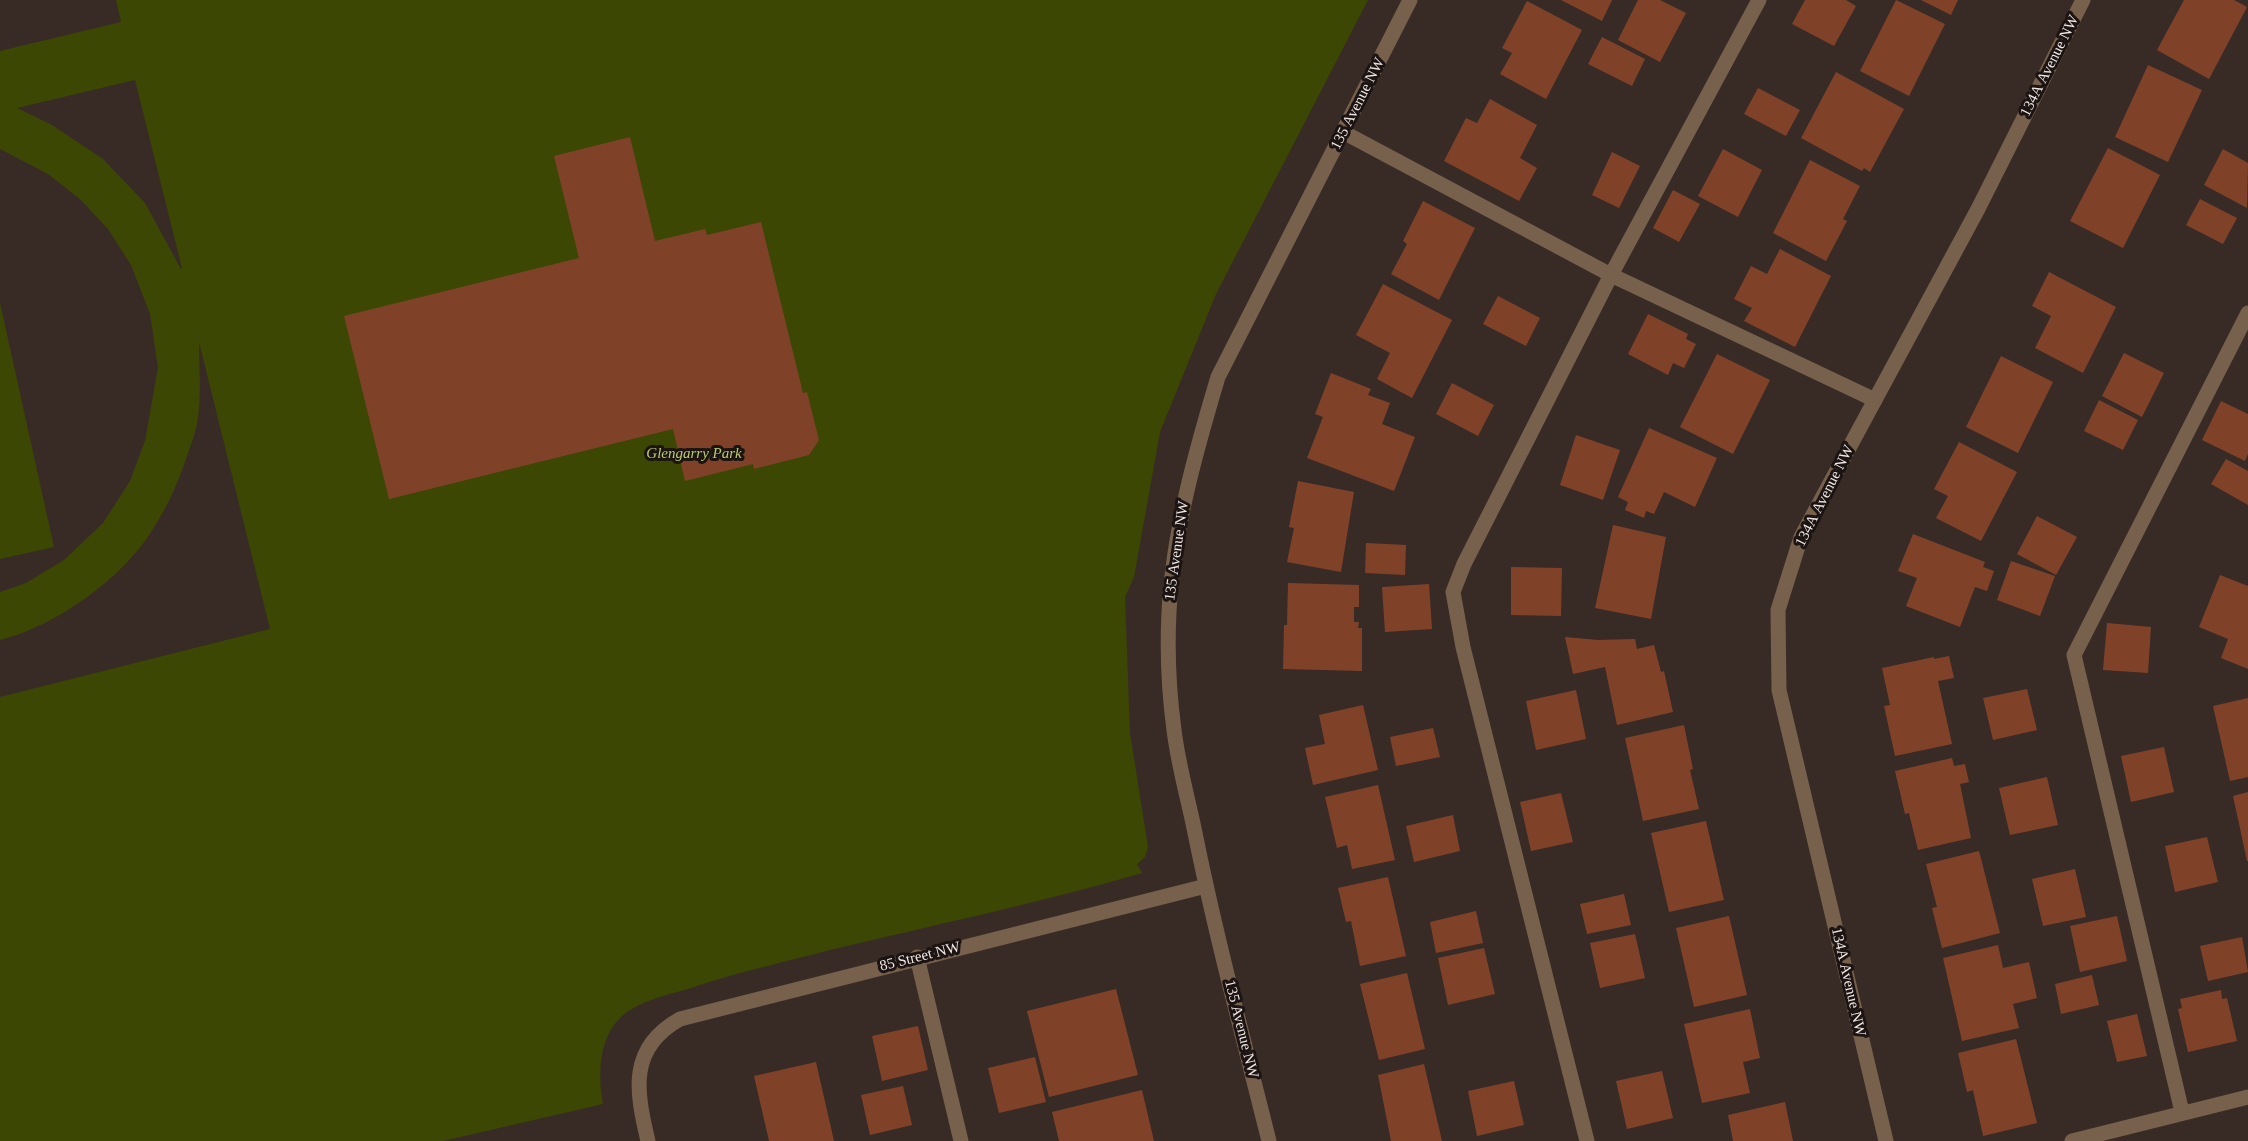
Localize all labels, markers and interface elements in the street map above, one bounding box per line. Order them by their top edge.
street label: 134A Avenue NW [2017,12,2083,120]
street label: 135 Avenue NW [1327,55,1389,153]
street label: 134A Avenue NW [1792,442,1858,550]
park label: Glengarry Park [646,445,742,463]
street label: 135 Avenue NW [1161,500,1193,602]
street label: 134A Avenue NW [1827,926,1869,1038]
street label: 85 Street NW [878,938,962,976]
street label: 135 Avenue NW [1220,978,1262,1080]

